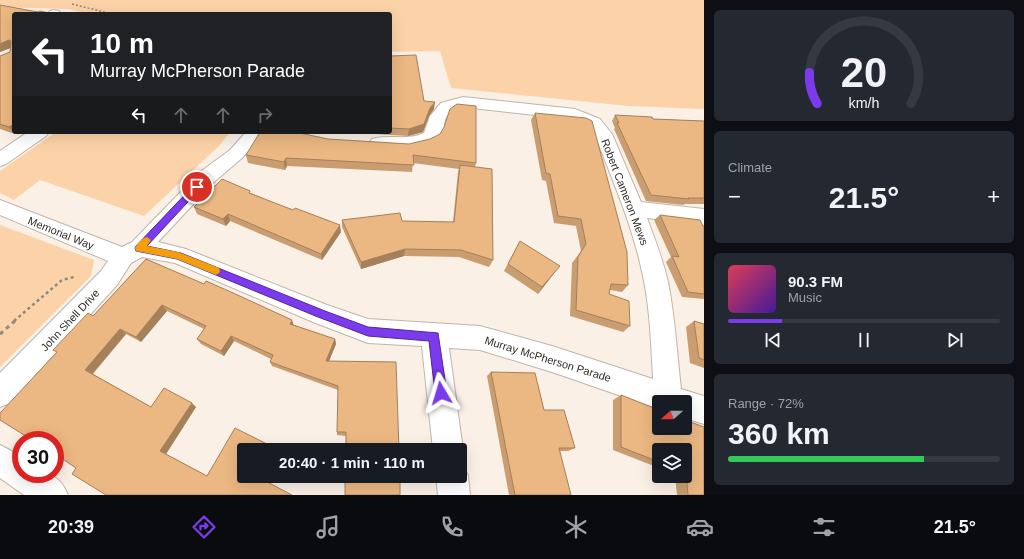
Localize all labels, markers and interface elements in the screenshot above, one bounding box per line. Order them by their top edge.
icon: left [24,28,76,80]
text: 10 m [90,28,154,59]
text: 20 [841,48,887,95]
text: Murray McPherson Parade [90,61,305,81]
text: km/h [849,94,880,110]
icon: left [128,104,150,126]
icon: ahead [170,104,192,126]
icon: ahead [212,104,234,126]
icon: right [254,104,276,126]
street label: Robert Cameron Mews [599,137,651,247]
text: Climate [728,160,772,175]
pin [180,170,214,204]
icon: arrive [186,176,208,198]
text: 21.5° [829,181,899,214]
text: − [728,184,741,209]
text: + [987,184,1000,209]
street label: Memorial Way [26,214,96,252]
text: 90.3 FM [788,273,843,290]
street label: John Shell Drive [38,287,102,353]
text: Music [788,290,822,305]
icon: previous [762,329,784,351]
icon: pause [853,329,875,351]
icon: next [944,329,966,351]
street label: Murray McPherson Parade [483,334,613,384]
position arrow [420,372,462,414]
north arrow [652,395,692,435]
map controls [652,395,692,483]
text: Range · 72% [728,396,804,411]
text: 360 km [728,417,830,450]
speed limit sign: 30 [12,431,64,483]
button: layers [652,443,692,483]
text: 20:40 · 1 min · 110 m [279,454,425,471]
icon: directions [190,513,218,541]
icon: music [314,513,342,541]
icon: phone [438,513,466,541]
icon: climate [562,513,590,541]
icon: car [686,513,714,541]
icon: filters [810,513,838,541]
text: 20:39 [48,517,94,537]
text: 21.5° [934,517,976,537]

